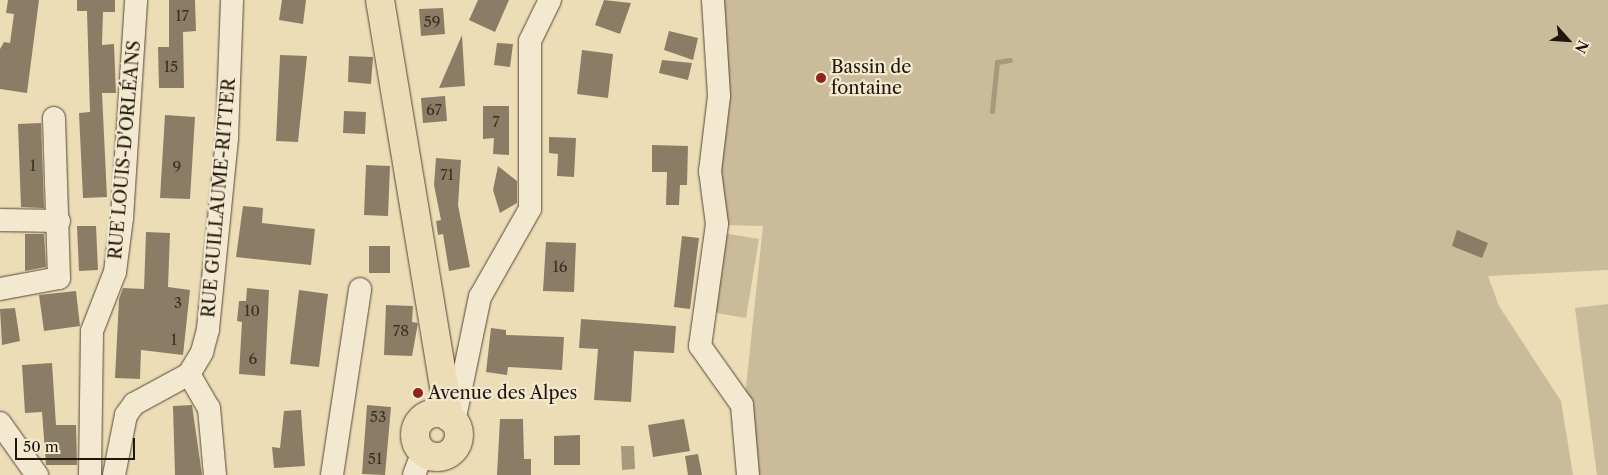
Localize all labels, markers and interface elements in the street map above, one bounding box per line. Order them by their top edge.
house number: 17 [175,7,189,25]
house number: 59 [424,13,440,31]
north arrow [1543,15,1593,65]
text: N [1571,37,1592,56]
street label: RUE LOUIS-D'ORLÉANS [105,40,145,260]
place label: Bassin de fontaine [831,57,911,100]
house number: 15 [164,58,178,76]
marker: Bassin de fontaine [815,72,827,84]
street label: RUE GUILLAUME-RITTER [198,77,240,319]
house number: 67 [426,101,442,119]
house number: 7 [492,113,500,131]
house number: 1 [30,157,36,175]
house number: 9 [173,158,181,176]
house number: 71 [440,166,454,184]
house number: 16 [552,258,568,276]
house number: 3 [174,294,182,312]
house number: 10 [244,302,260,320]
house number: 78 [393,322,409,340]
house number: 1 [171,331,177,349]
house number: 6 [249,350,257,368]
place label: Avenue des Alpes [428,382,578,404]
marker: Avenue des Alpes [412,387,424,399]
house number: 53 [370,408,386,426]
scale bar [18,428,138,460]
text: 50 m [23,437,59,456]
house number: 51 [368,450,382,468]

